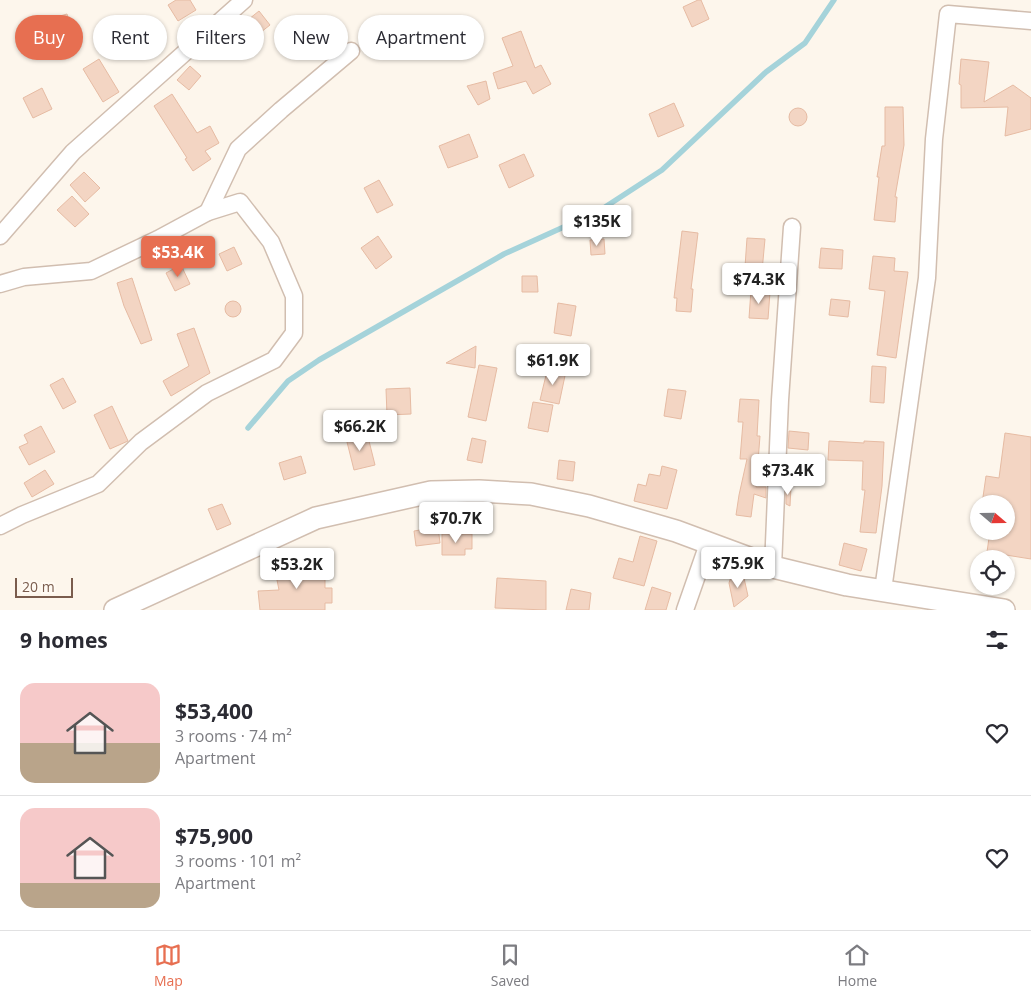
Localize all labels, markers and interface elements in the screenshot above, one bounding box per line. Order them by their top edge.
chip: Buy [15,15,83,60]
chip: Rent [93,15,167,60]
chip: Filters [177,15,264,60]
chip: New [274,15,348,60]
chip: Apartment [358,15,484,60]
pin: $135K [562,204,632,247]
text: $135K [573,210,621,232]
pin: $53.4K [137,236,219,278]
text: $53.4K [152,241,204,263]
pin: $74.3K [718,262,800,305]
text: $74.3K [733,268,785,290]
pin: $61.9K [512,344,594,386]
text: $61.9K [527,349,579,371]
pin: $66.2K [319,410,401,452]
text: $66.2K [334,415,386,437]
pin: $73.4K [747,454,829,496]
text: $73.4K [762,459,814,481]
north arrow [970,495,1015,540]
map controls [970,495,1015,595]
pin: $70.7K [415,502,497,544]
text: $70.7K [430,507,482,529]
pin: $75.9K [697,546,779,589]
pin: $53.2K [256,548,338,590]
button: locate [970,550,1015,595]
text: $75.9K [712,552,764,574]
text: $53.2K [271,553,323,575]
scale bar [15,575,72,598]
text: 20 m [22,577,55,596]
text: 9 homes [20,626,108,654]
icon: filters [983,626,1011,654]
text: $53,400 [175,697,253,725]
icon: home [60,703,120,763]
icon: heart [983,719,1011,747]
text: 3 rooms · 74 m² [175,725,292,747]
text: Apartment [175,747,255,769]
text: $75,900 [175,822,253,850]
icon: home [60,828,120,888]
icon: heart [983,844,1011,872]
text: 3 rooms · 101 m² [175,850,301,872]
text: Apartment [175,872,255,894]
tab: Map [154,941,183,990]
tab: Saved [491,941,530,990]
tab: Home [837,941,877,990]

